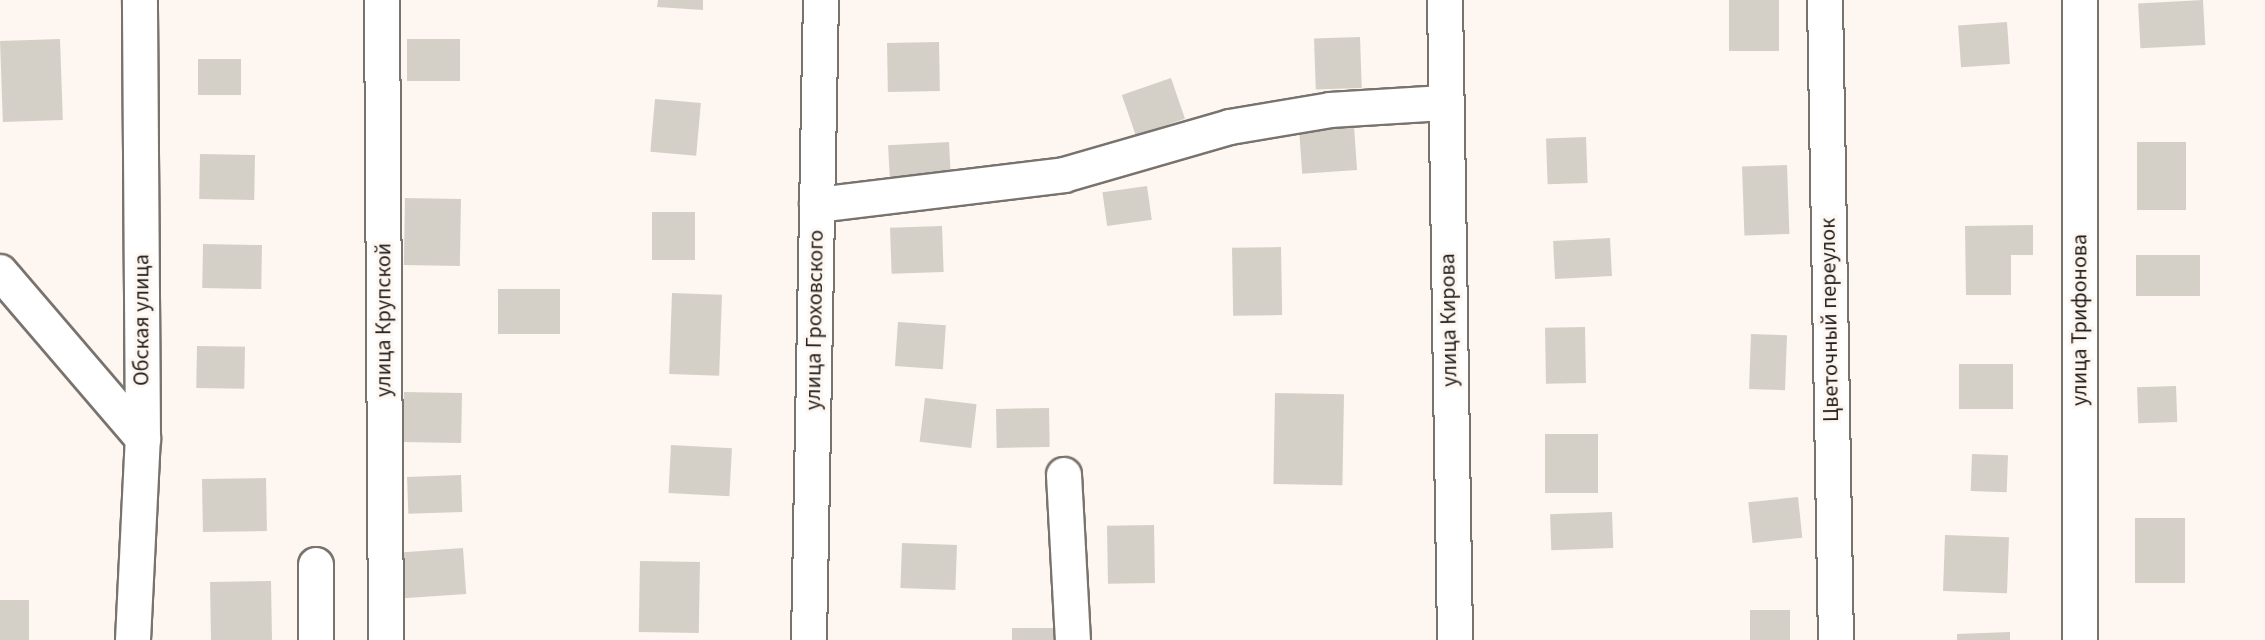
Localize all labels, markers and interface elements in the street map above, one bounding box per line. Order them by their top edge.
street label: Цветочный переулок [1815,218,1845,422]
street label: улица Гроховского [800,230,830,410]
street label: улица Трифонова [2067,234,2093,406]
street label: улица Крупской [371,243,397,397]
street label: улица Кирова [1435,253,1463,387]
street label: Обская улица [129,254,155,386]

